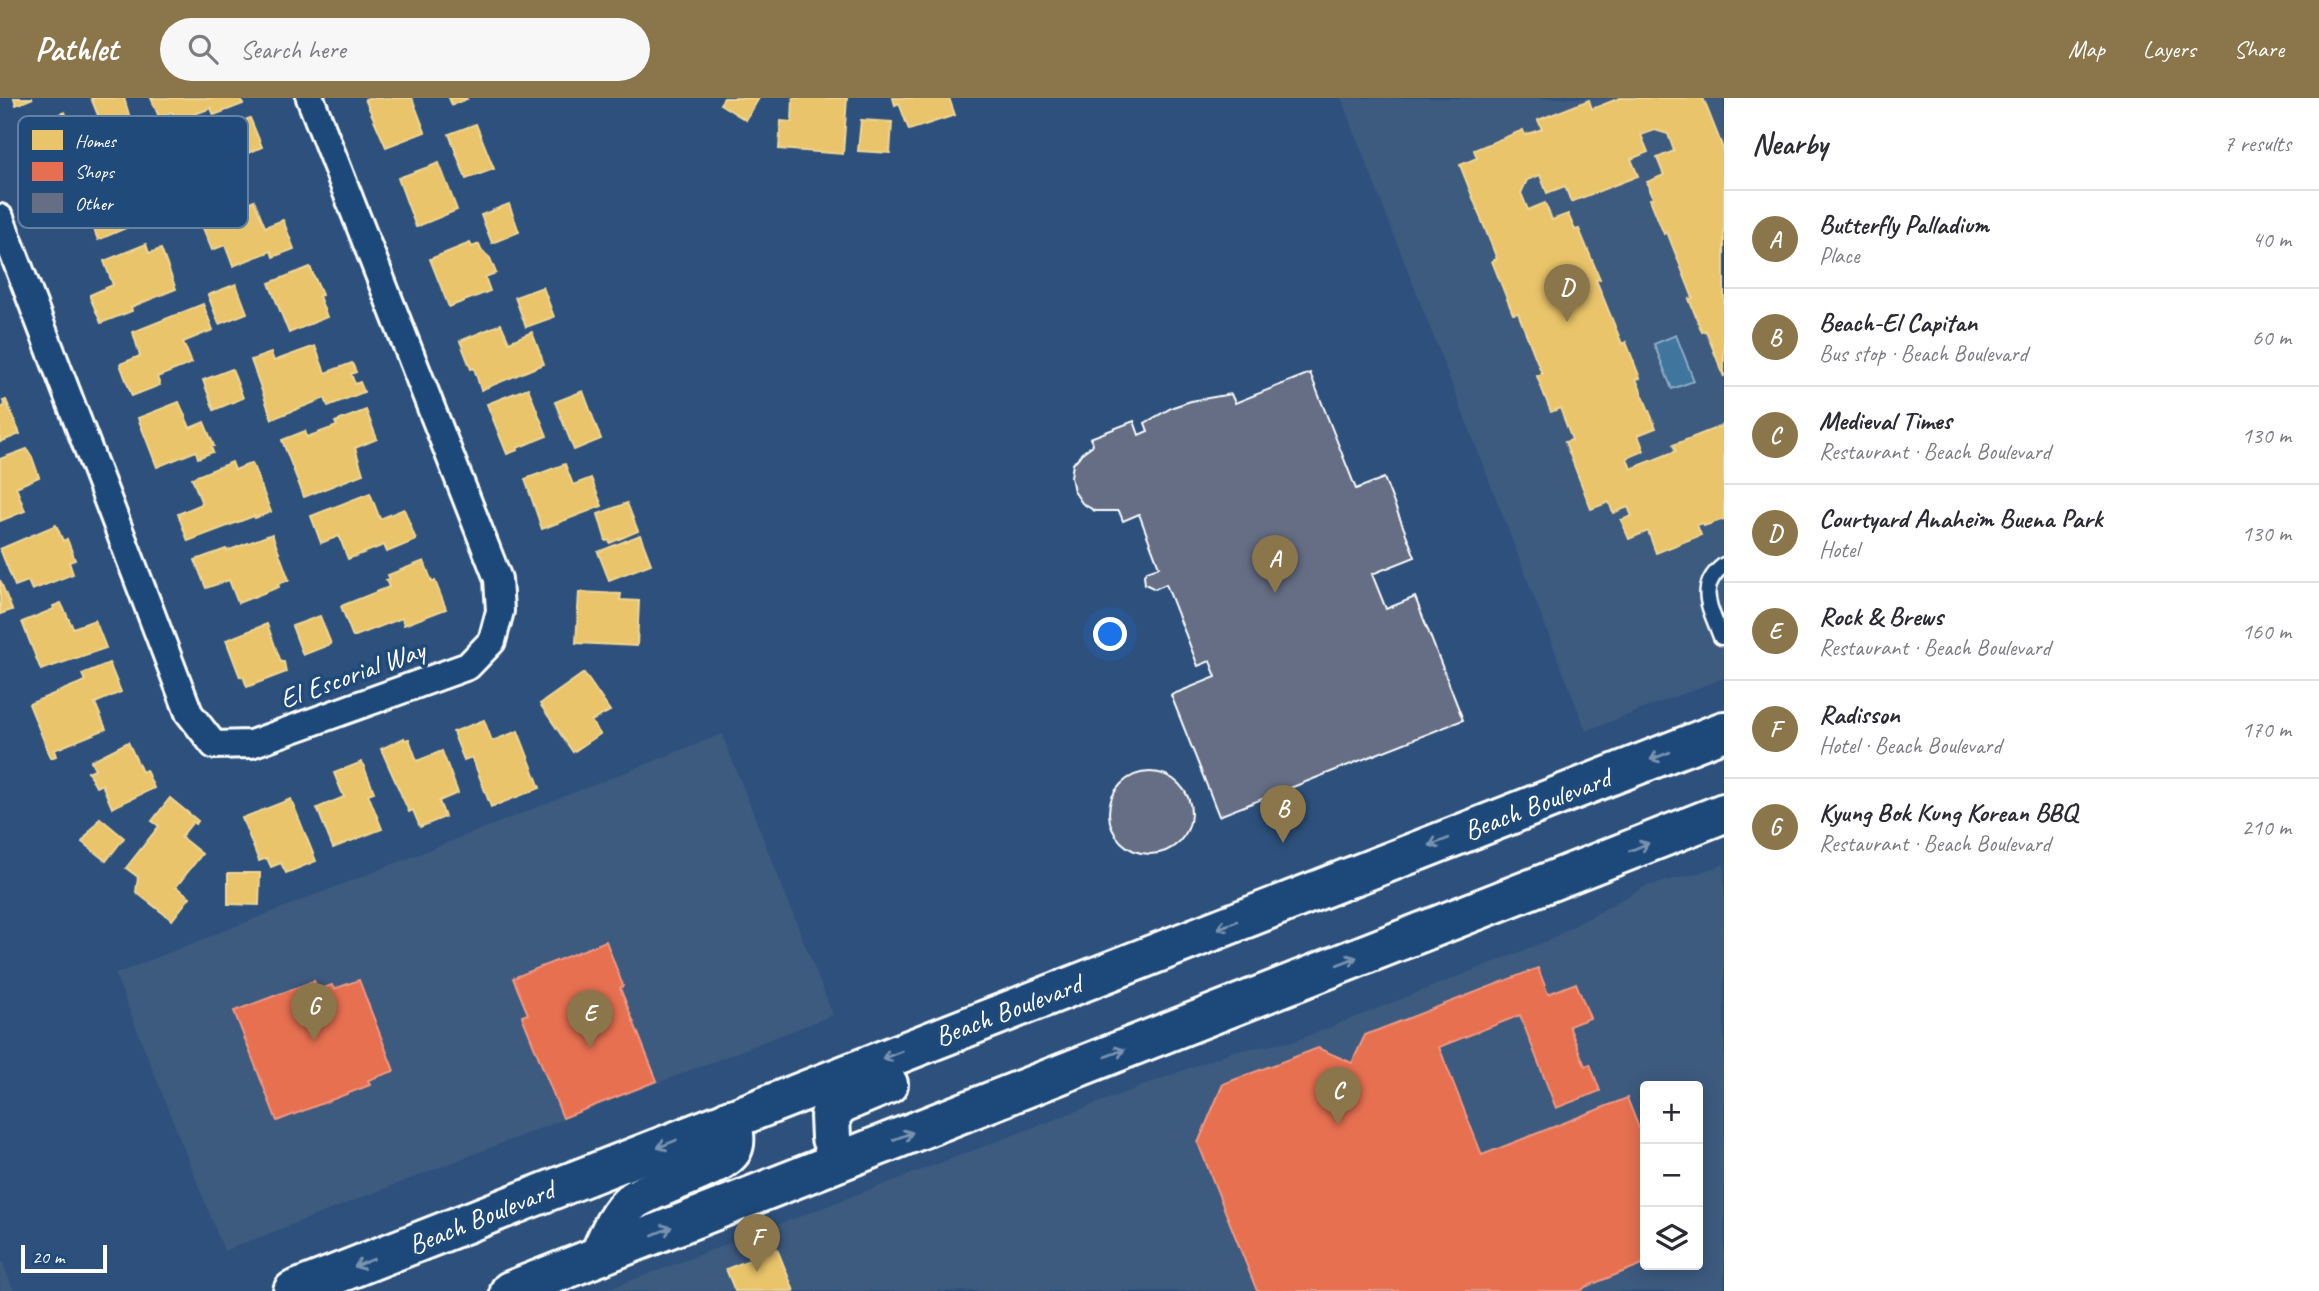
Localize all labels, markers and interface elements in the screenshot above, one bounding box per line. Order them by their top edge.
search box [160,18,650,81]
text: Pathlet [35,28,118,70]
icon: search [184,30,222,68]
text: Search here [240,33,346,66]
text: Map [2068,34,2105,64]
text: Layers [2143,34,2196,64]
text: Share [2234,34,2284,64]
legend [18,116,248,228]
text: Nearby [1752,125,1828,163]
text: Homes [75,129,117,153]
text: 7 results [2224,129,2291,158]
text: Shops [75,160,115,184]
text: Other [75,192,115,216]
text: Butterfly Palladium [1819,208,1989,241]
text: A [1769,225,1781,254]
text: 40 m [2252,225,2291,254]
text: Place [1819,241,1859,270]
pin: D [1544,264,1590,322]
text: Beach-El Capitan [1819,306,1977,339]
text: B [1769,323,1781,352]
text: 60 m [2252,323,2291,352]
text: Bus stop · Beach Boulevard [1819,339,2028,368]
text: Medieval Times [1819,404,1952,437]
text: C [1770,421,1780,450]
text: 130 m [2242,421,2291,450]
text: Restaurant · Beach Boulevard [1819,437,2050,466]
text: Courtyard Anaheim Buena Park [1819,502,2102,535]
text: D [1768,519,1782,548]
text: 130 m [2242,519,2291,548]
pin: A [1252,535,1298,593]
text: Hotel [1819,535,1859,564]
text: Rock & Brews [1819,600,1943,633]
your location [1093,617,1127,651]
text: E [1769,617,1781,646]
text: 160 m [2242,617,2291,646]
street label: El Escorial Way [275,631,431,716]
text: Restaurant · Beach Boulevard [1819,633,2050,662]
text: Radisson [1819,698,1900,731]
text: F [1770,715,1780,744]
text: 170 m [2242,715,2291,744]
text: Hotel · Beach Boulevard [1819,731,2001,760]
one-way arrow [1650,750,1672,763]
street label: Beach Boulevard [1459,759,1619,848]
pin: B [1260,785,1306,843]
text: Kyung Bok Kung Korean BBQ [1819,796,2076,829]
text: G [1769,813,1781,842]
text: 210 m [2242,813,2291,842]
text: Restaurant · Beach Boulevard [1819,829,2050,858]
one-way arrow [1428,837,1450,850]
one-way arrow [1627,839,1649,852]
one-way arrow [1216,919,1238,932]
one-way arrow [1336,954,1358,967]
street label: Beach Boulevard [930,965,1090,1054]
pin: G [291,983,337,1041]
pin: E [567,990,613,1048]
one-way arrow [1103,1046,1125,1059]
one-way arrow [882,1049,904,1062]
pin: C [1315,1067,1361,1125]
map controls [1640,1081,1703,1270]
button: + [1640,1081,1703,1144]
one-way arrow [891,1129,913,1141]
one-way arrow [656,1138,678,1151]
button: − [1640,1144,1703,1207]
street label: Beach Boulevard [403,1170,563,1262]
button: layers [1640,1207,1703,1270]
pin: F [734,1214,780,1272]
one-way arrow [651,1223,673,1236]
scale bar [21,1242,107,1274]
text: 20 m [32,1245,64,1269]
one-way arrow [353,1258,375,1271]

